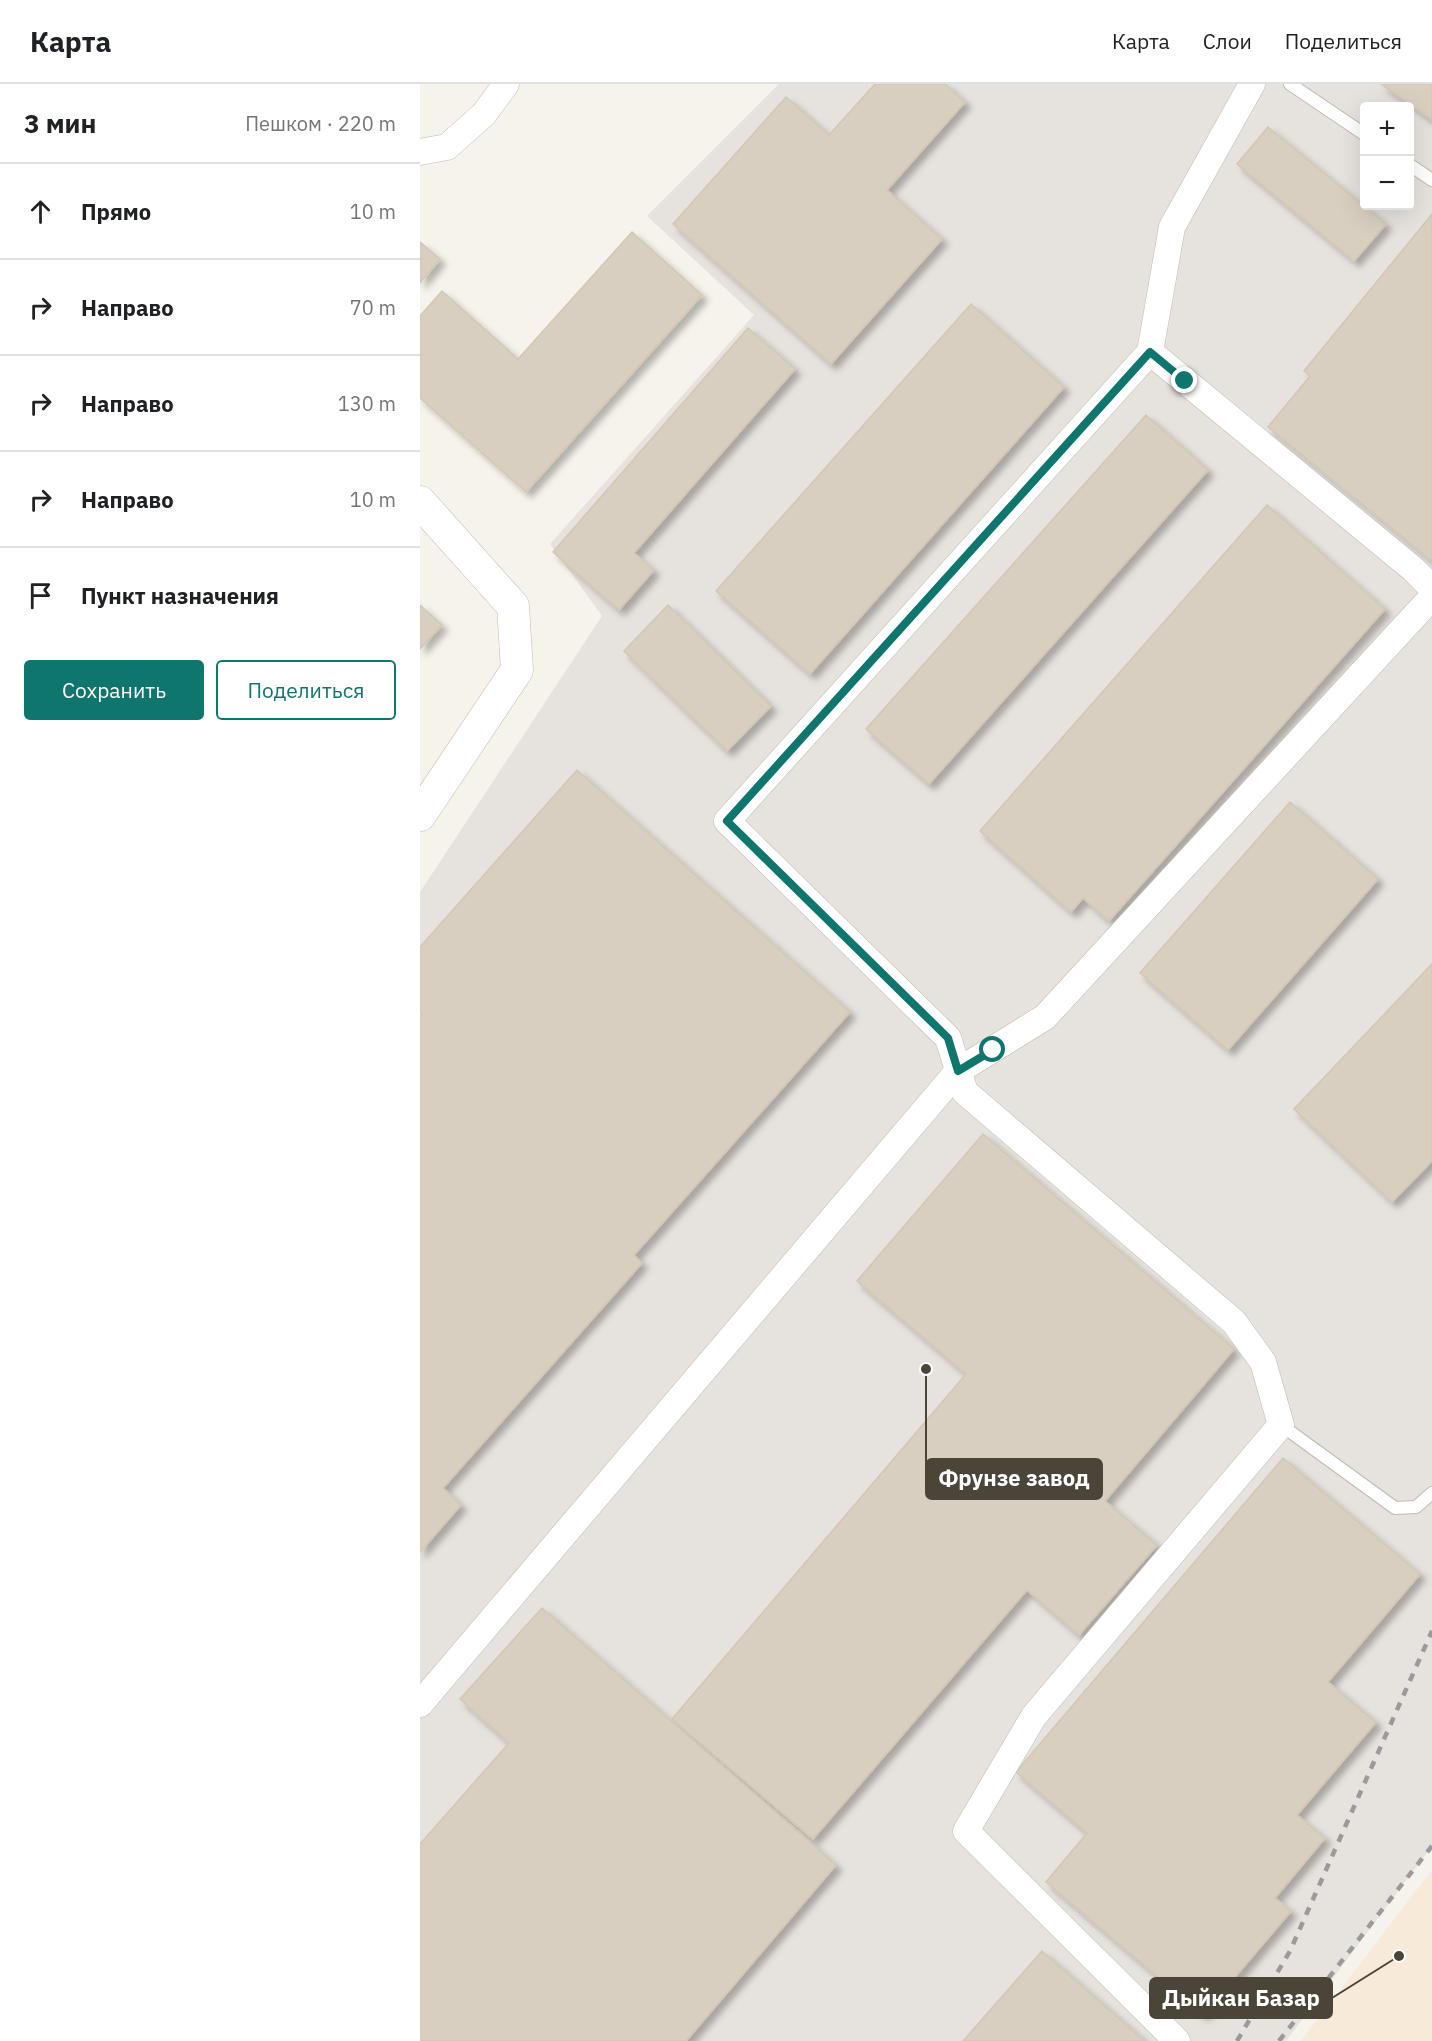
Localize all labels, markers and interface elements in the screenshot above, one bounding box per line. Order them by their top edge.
text: Карта [30,23,111,60]
text: Карта [1112,27,1170,55]
text: Слои [1203,27,1252,55]
text: Поделиться [1285,27,1402,55]
map controls [1360,102,1414,210]
button: + [1360,102,1414,156]
text: 3 мин [24,106,96,140]
text: Пешком · 220 m [245,110,396,137]
button: − [1360,156,1414,210]
icon: ahead [24,195,57,228]
text: Прямо [81,197,151,226]
text: 10 m [350,198,396,225]
icon: right [24,291,57,324]
text: Направо [81,293,174,322]
text: 70 m [350,294,396,321]
route end [1171,367,1197,393]
icon: right [24,387,57,420]
text: Направо [81,389,174,418]
text: 130 m [338,390,396,417]
icon: right [24,483,57,516]
text: Направо [81,485,174,514]
text: 10 m [350,486,396,513]
icon: arrive [24,579,57,612]
text: Пункт назначения [81,581,279,610]
button: Сохранить [24,660,204,720]
button: Поделиться [216,660,396,720]
route start [979,1036,1005,1062]
callout: Фрунзе завод [926,1459,1102,1499]
text: Фрунзе завод [938,1463,1090,1492]
callout: Дыйкан Базар [1150,1978,1332,2018]
text: Дыйкан Базар [1162,1983,1320,2012]

